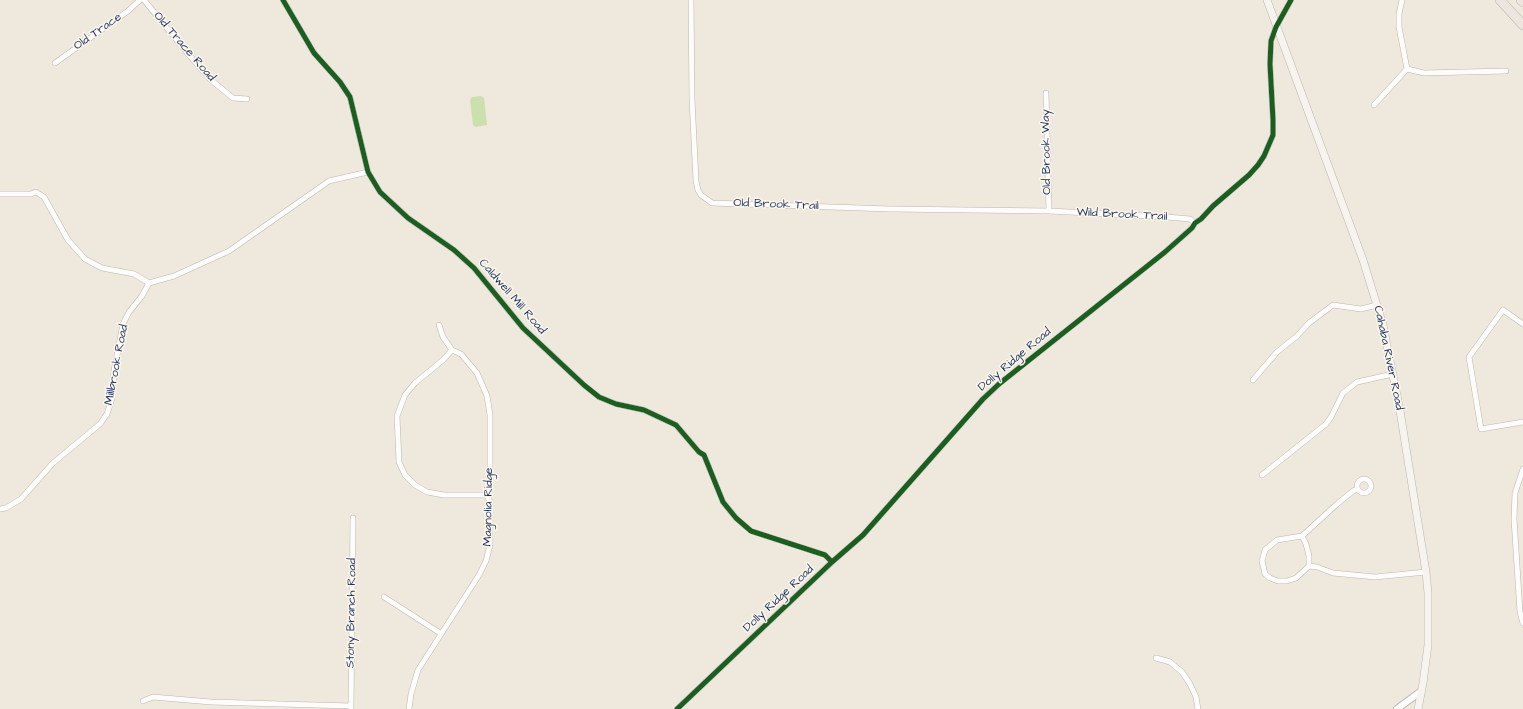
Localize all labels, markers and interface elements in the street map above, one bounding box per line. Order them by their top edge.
street label: Old Trace Road [150,9,218,85]
street label: Old Trace [71,10,125,54]
street label: Old Brook Way [1039,109,1055,195]
street label: Old Brook Trail [733,196,819,214]
street label: Wild Brook Trail [1076,205,1168,225]
street label: Caldwell Mill Road [475,256,549,338]
street label: Cahaba River Road [1370,304,1406,412]
street label: Millbrook Road [102,323,132,407]
street label: Dolly Ridge Road [975,325,1055,395]
street label: Magnolia Ridge [481,467,497,547]
street label: Stony Branch Road [344,558,360,668]
street label: Dolly Ridge Road [741,563,817,635]

